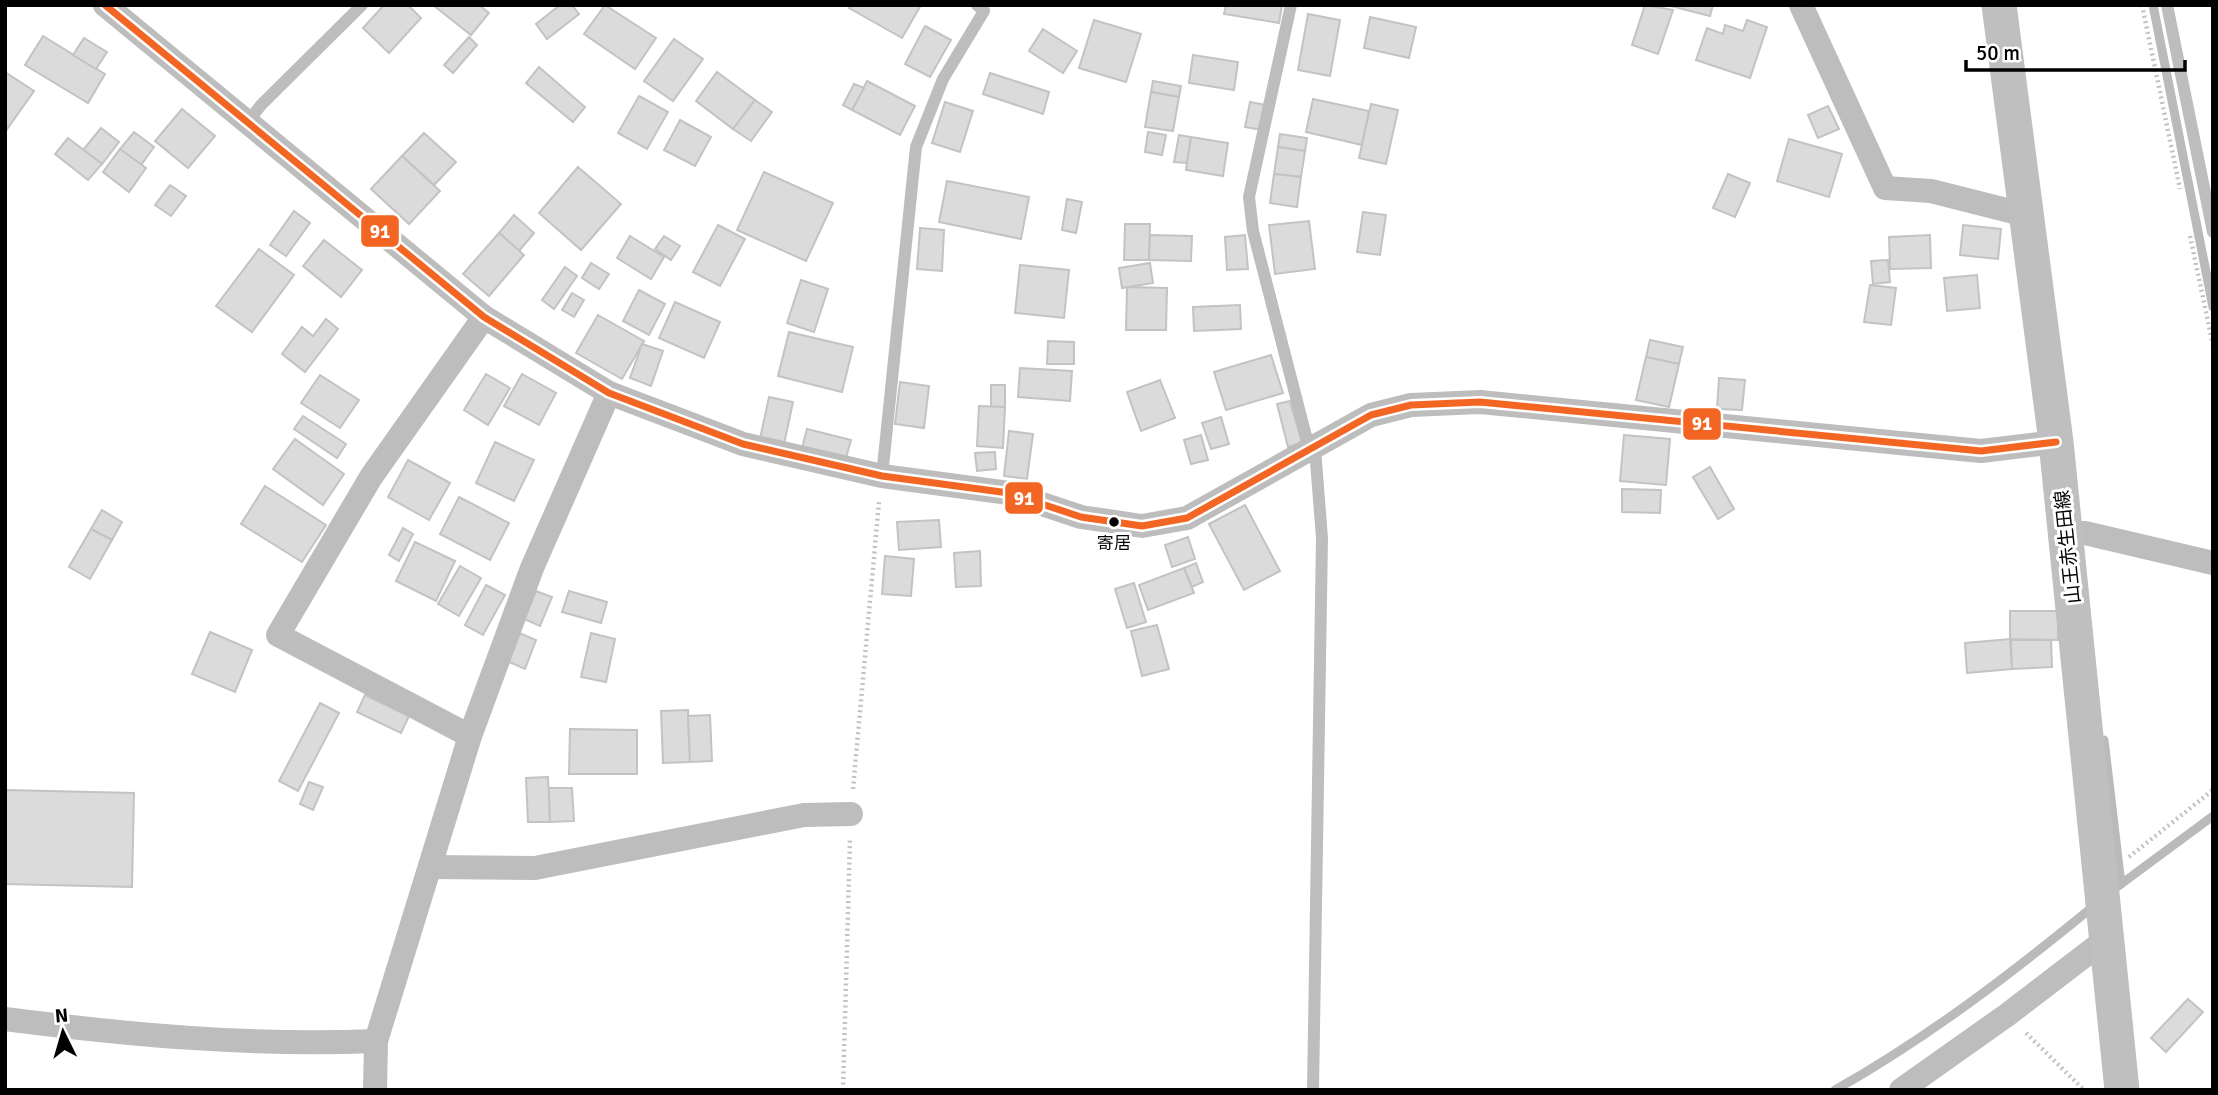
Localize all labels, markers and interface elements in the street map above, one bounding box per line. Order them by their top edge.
scale bar [1966,28,2185,72]
text: 50 m [1976,40,2020,66]
line badge: 91 [360,214,400,248]
text: 91 [370,220,390,244]
line badge: 91 [1682,407,1722,441]
text: 91 [1692,412,1712,436]
line badge: 91 [1004,481,1044,515]
text: 91 [1014,487,1034,511]
street label: 山王赤生田線 [2050,489,2086,605]
marker: 寄居 [1107,515,1121,529]
place label: 寄居 [1097,533,1131,554]
north arrow [28,997,98,1067]
text: N [54,1004,69,1029]

